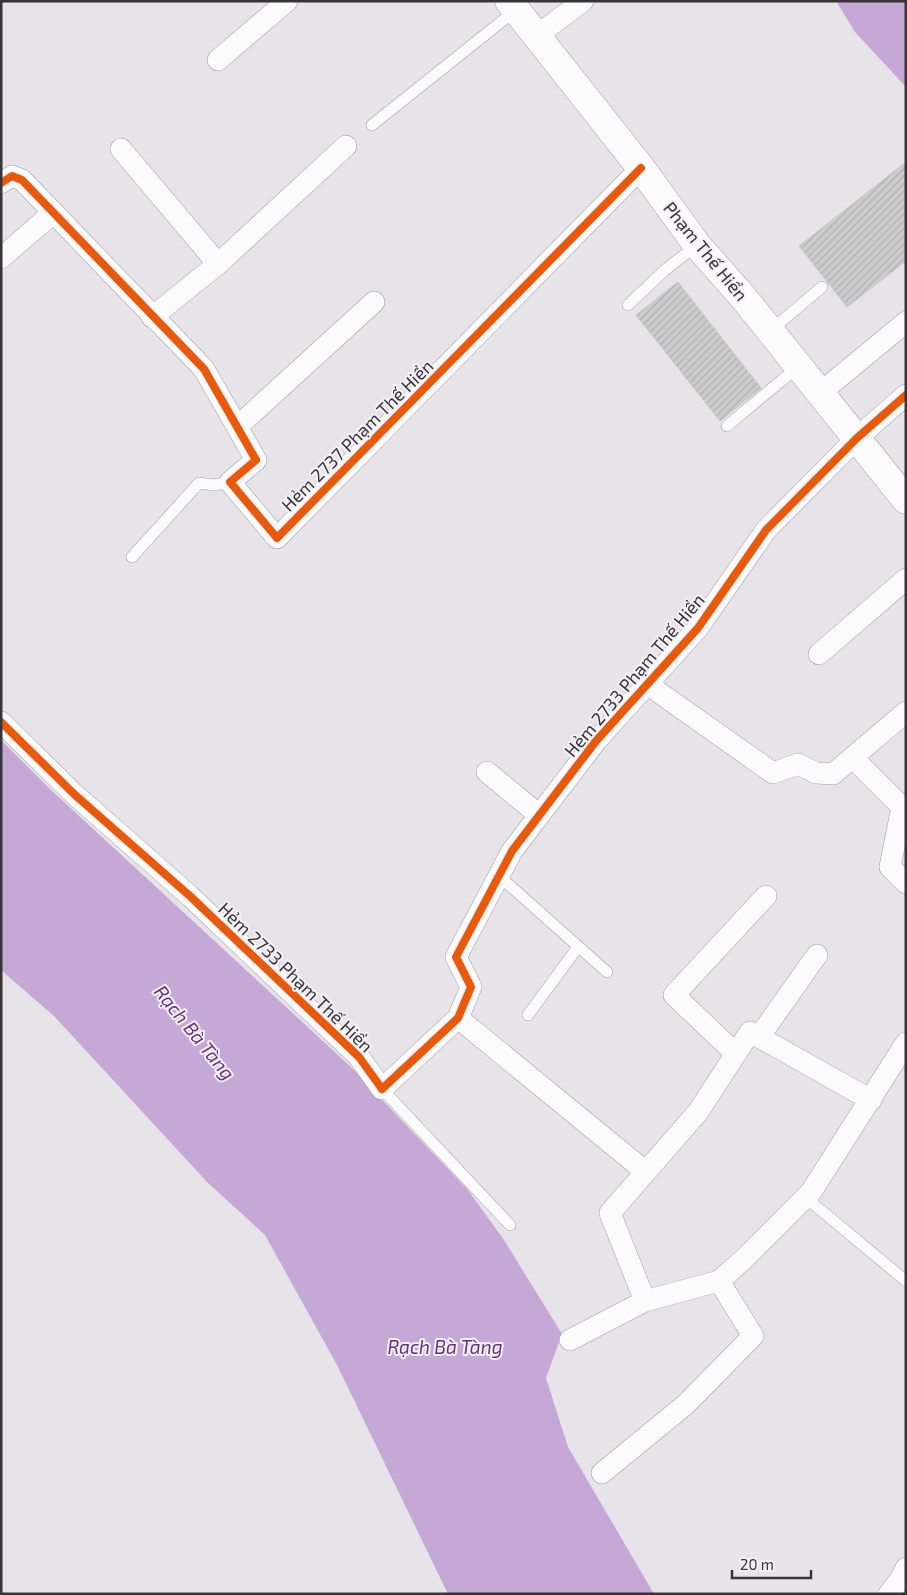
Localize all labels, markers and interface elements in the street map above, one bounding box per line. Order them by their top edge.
street label: Phạm Thế Hiển [659,197,753,305]
street label: Hẻm 2737 Phạm Thế Hiển [277,355,437,515]
street label: Hẻm 2733 Phạm Thế Hiển [559,589,709,761]
street label: Hẻm 2733 Phạm Thế Hiển [214,897,378,1057]
water label: Rạch Bà Tàng [150,980,240,1084]
water label: Rạch Bà Tàng [387,1335,503,1358]
scale bar [732,1548,811,1580]
text: 20 m [740,1555,774,1573]

